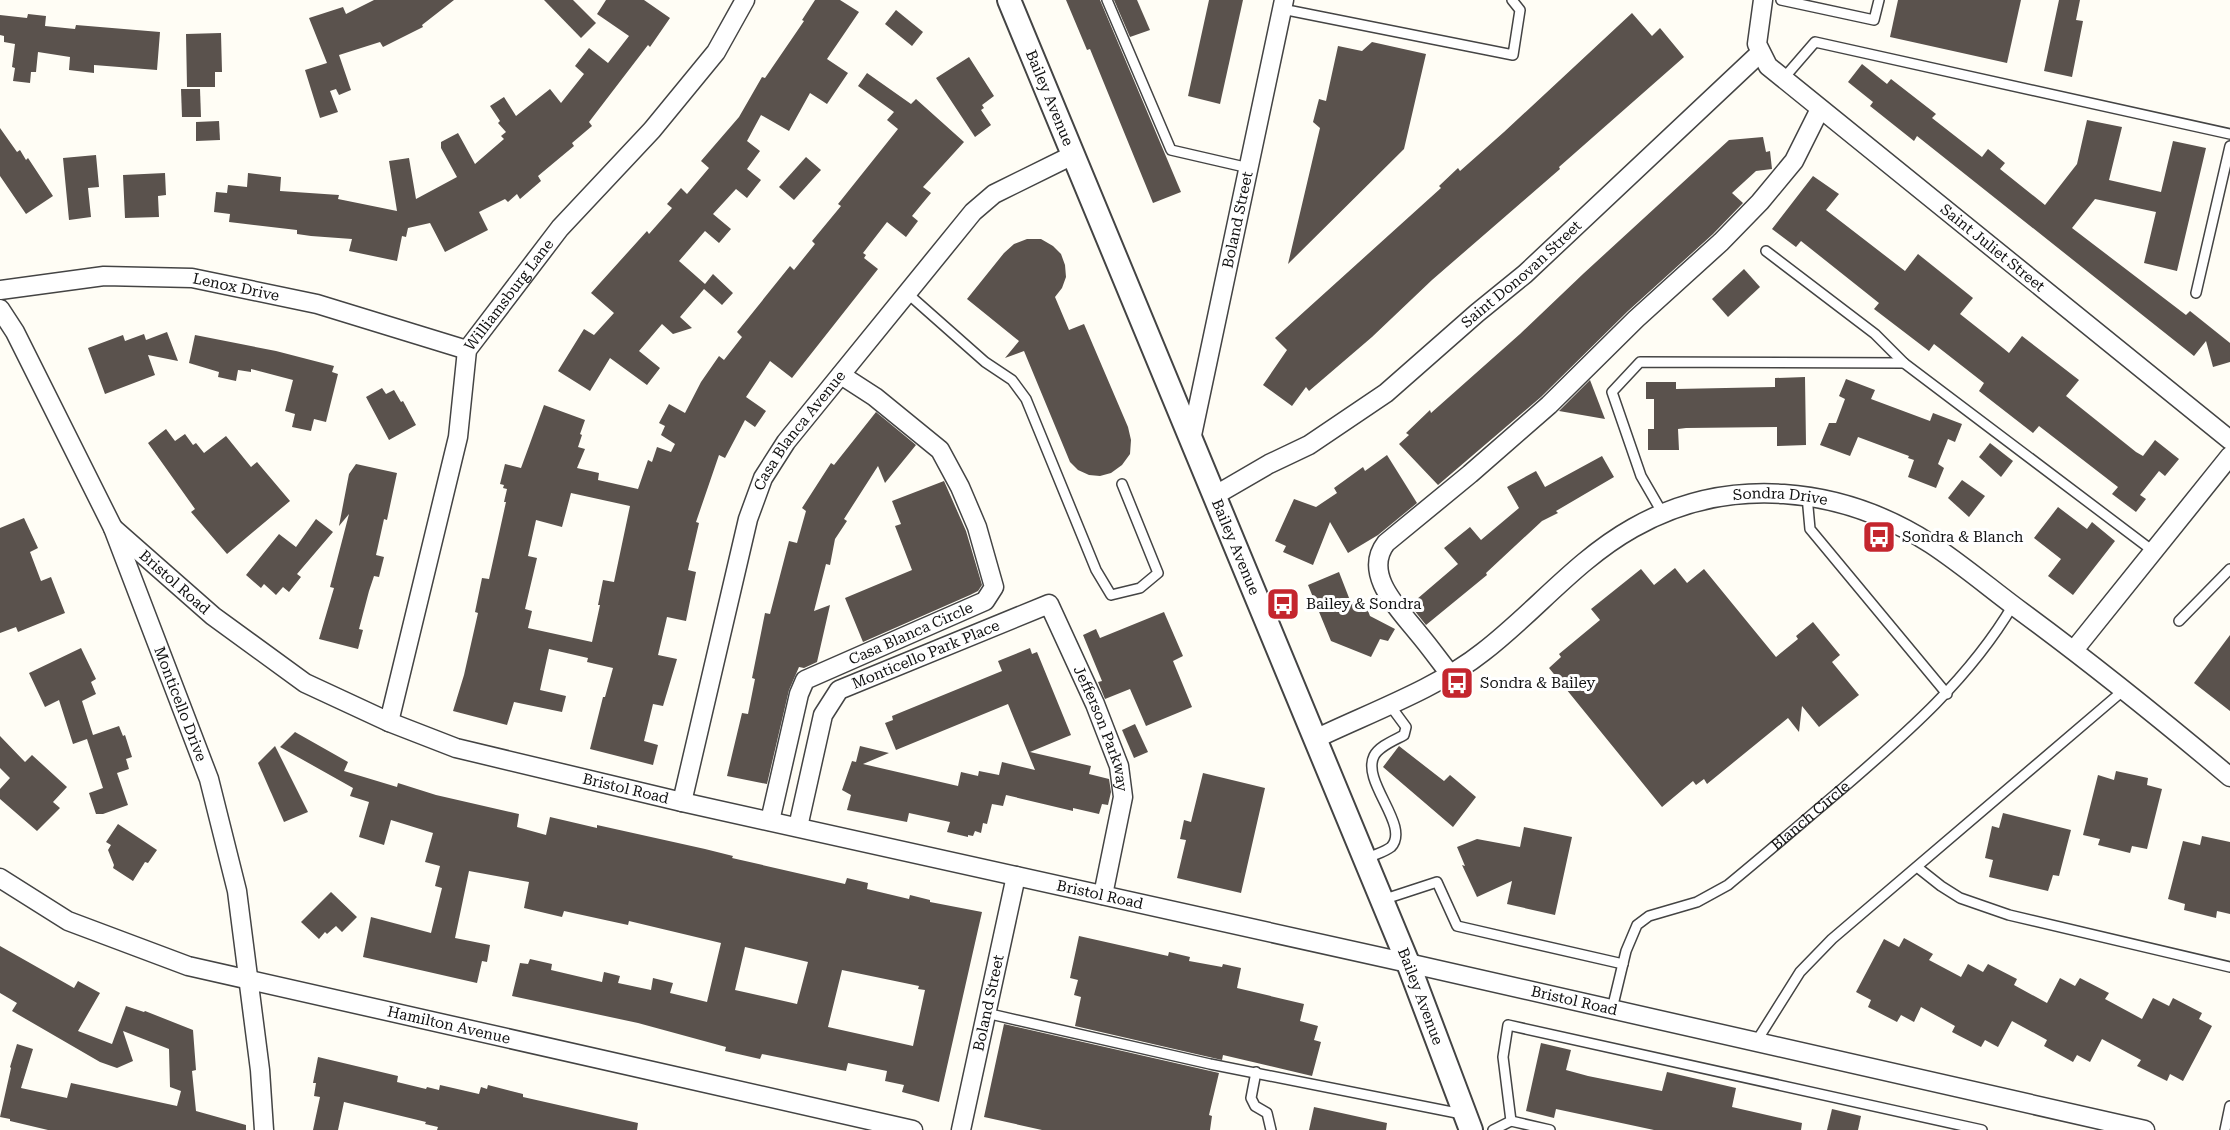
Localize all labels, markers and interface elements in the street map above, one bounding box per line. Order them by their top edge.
street label: Bailey Avenue [1022,47,1077,149]
street label: Boland Street [1219,170,1257,270]
street label: Saint Juliet Street [1937,200,2049,296]
street label: Saint Donovan Street [1458,216,1585,332]
street label: Williamsburg Lane [461,235,557,354]
street label: Lenox Drive [191,269,281,305]
street label: Casa Blanca Avenue [750,367,849,493]
street label: Sondra Drive [1732,484,1829,509]
street label: Bailey Avenue [1208,496,1263,598]
bus stop icon: Sondra & Blanch [1861,519,1897,555]
place label: Sondra & Blanch [1902,528,2024,546]
street label: Bristol Road [135,546,214,618]
bus stop icon: Bailey & Sondra [1265,586,1301,622]
place label: Bailey & Sondra [1306,595,1421,613]
street label: Casa Blanca Circle [846,598,976,669]
street label: Monticello Park Place [849,616,1002,693]
street label: Monticello Drive [150,644,210,764]
street label: Jefferson Parkway [1070,663,1131,793]
bus stop icon: Sondra & Bailey [1439,665,1475,701]
place label: Sondra & Bailey [1480,674,1596,692]
street label: Bristol Road [581,770,671,808]
street label: Blanch Circle [1768,777,1853,854]
street label: Bristol Road [1055,876,1145,913]
street label: Bailey Avenue [1394,945,1447,1047]
street label: Boland Street [969,953,1008,1053]
street label: Bristol Road [1529,982,1620,1019]
street label: Hamilton Avenue [386,1002,512,1048]

